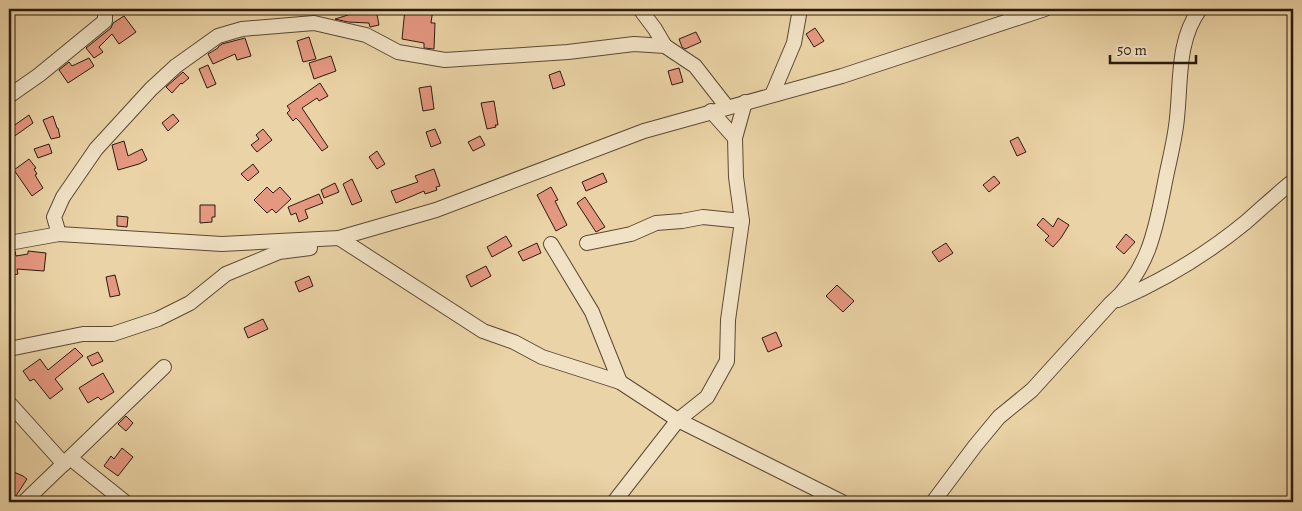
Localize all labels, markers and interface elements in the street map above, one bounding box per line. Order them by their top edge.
scale bar [1110,32,1196,64]
text: 50 m [1117,40,1147,60]

